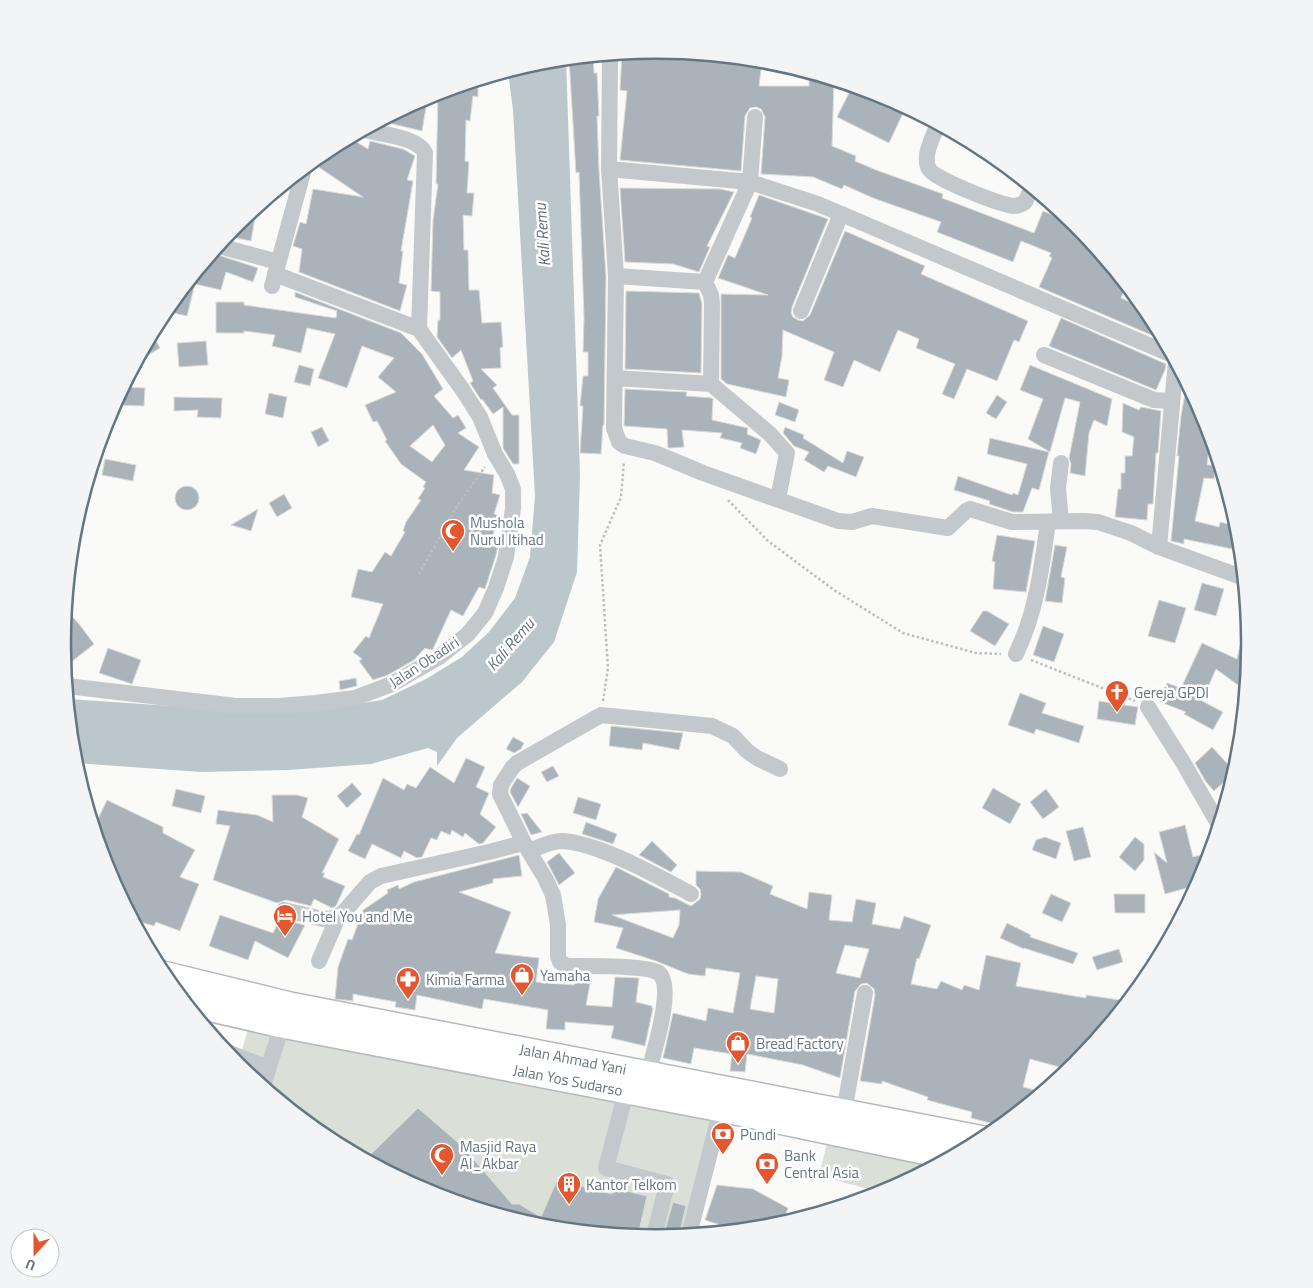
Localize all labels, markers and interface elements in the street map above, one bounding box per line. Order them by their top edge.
water label: Kali Remu [528,202,556,267]
place label: Mushola Nurul Itihad [470,511,544,551]
mosque icon: Mushola Nurul Itihad [440,518,466,552]
water label: Kali Remu [480,612,540,676]
street label: Jalan Obadiri [385,631,463,693]
church icon: Gereja GPDI [1104,679,1130,713]
place label: Gereja GPDI [1134,681,1209,704]
hotel icon: Hotel You and Me [272,903,298,937]
place label: Hotel You and Me [302,905,413,928]
shop icon: Yamaha [509,962,535,996]
place label: Yamaha [540,964,591,987]
pharmacy icon: Kimia Farma [395,966,421,1000]
place label: Kimia Farma [426,968,505,991]
shop icon: Bread Factory [725,1030,751,1064]
place label: Bread Factory [756,1032,844,1055]
street label: Jalan Ahmad Yani [518,1037,628,1081]
street label: Jalan Yos Sudarso [511,1058,625,1102]
bank icon: Pundi [710,1121,736,1155]
place label: Pundi [740,1123,776,1146]
place label: Masjid Raya Al_Akbar [460,1135,537,1175]
mosque icon: Masjid Raya Al_Akbar [429,1142,455,1176]
place label: Bank Central Asia [784,1144,860,1184]
bank icon: Bank Central Asia [754,1151,780,1185]
building icon: Kantor Telkom [556,1171,582,1205]
place label: Kantor Telkom [586,1173,677,1196]
north arrow [10,1228,60,1278]
text: U [22,1254,38,1277]

